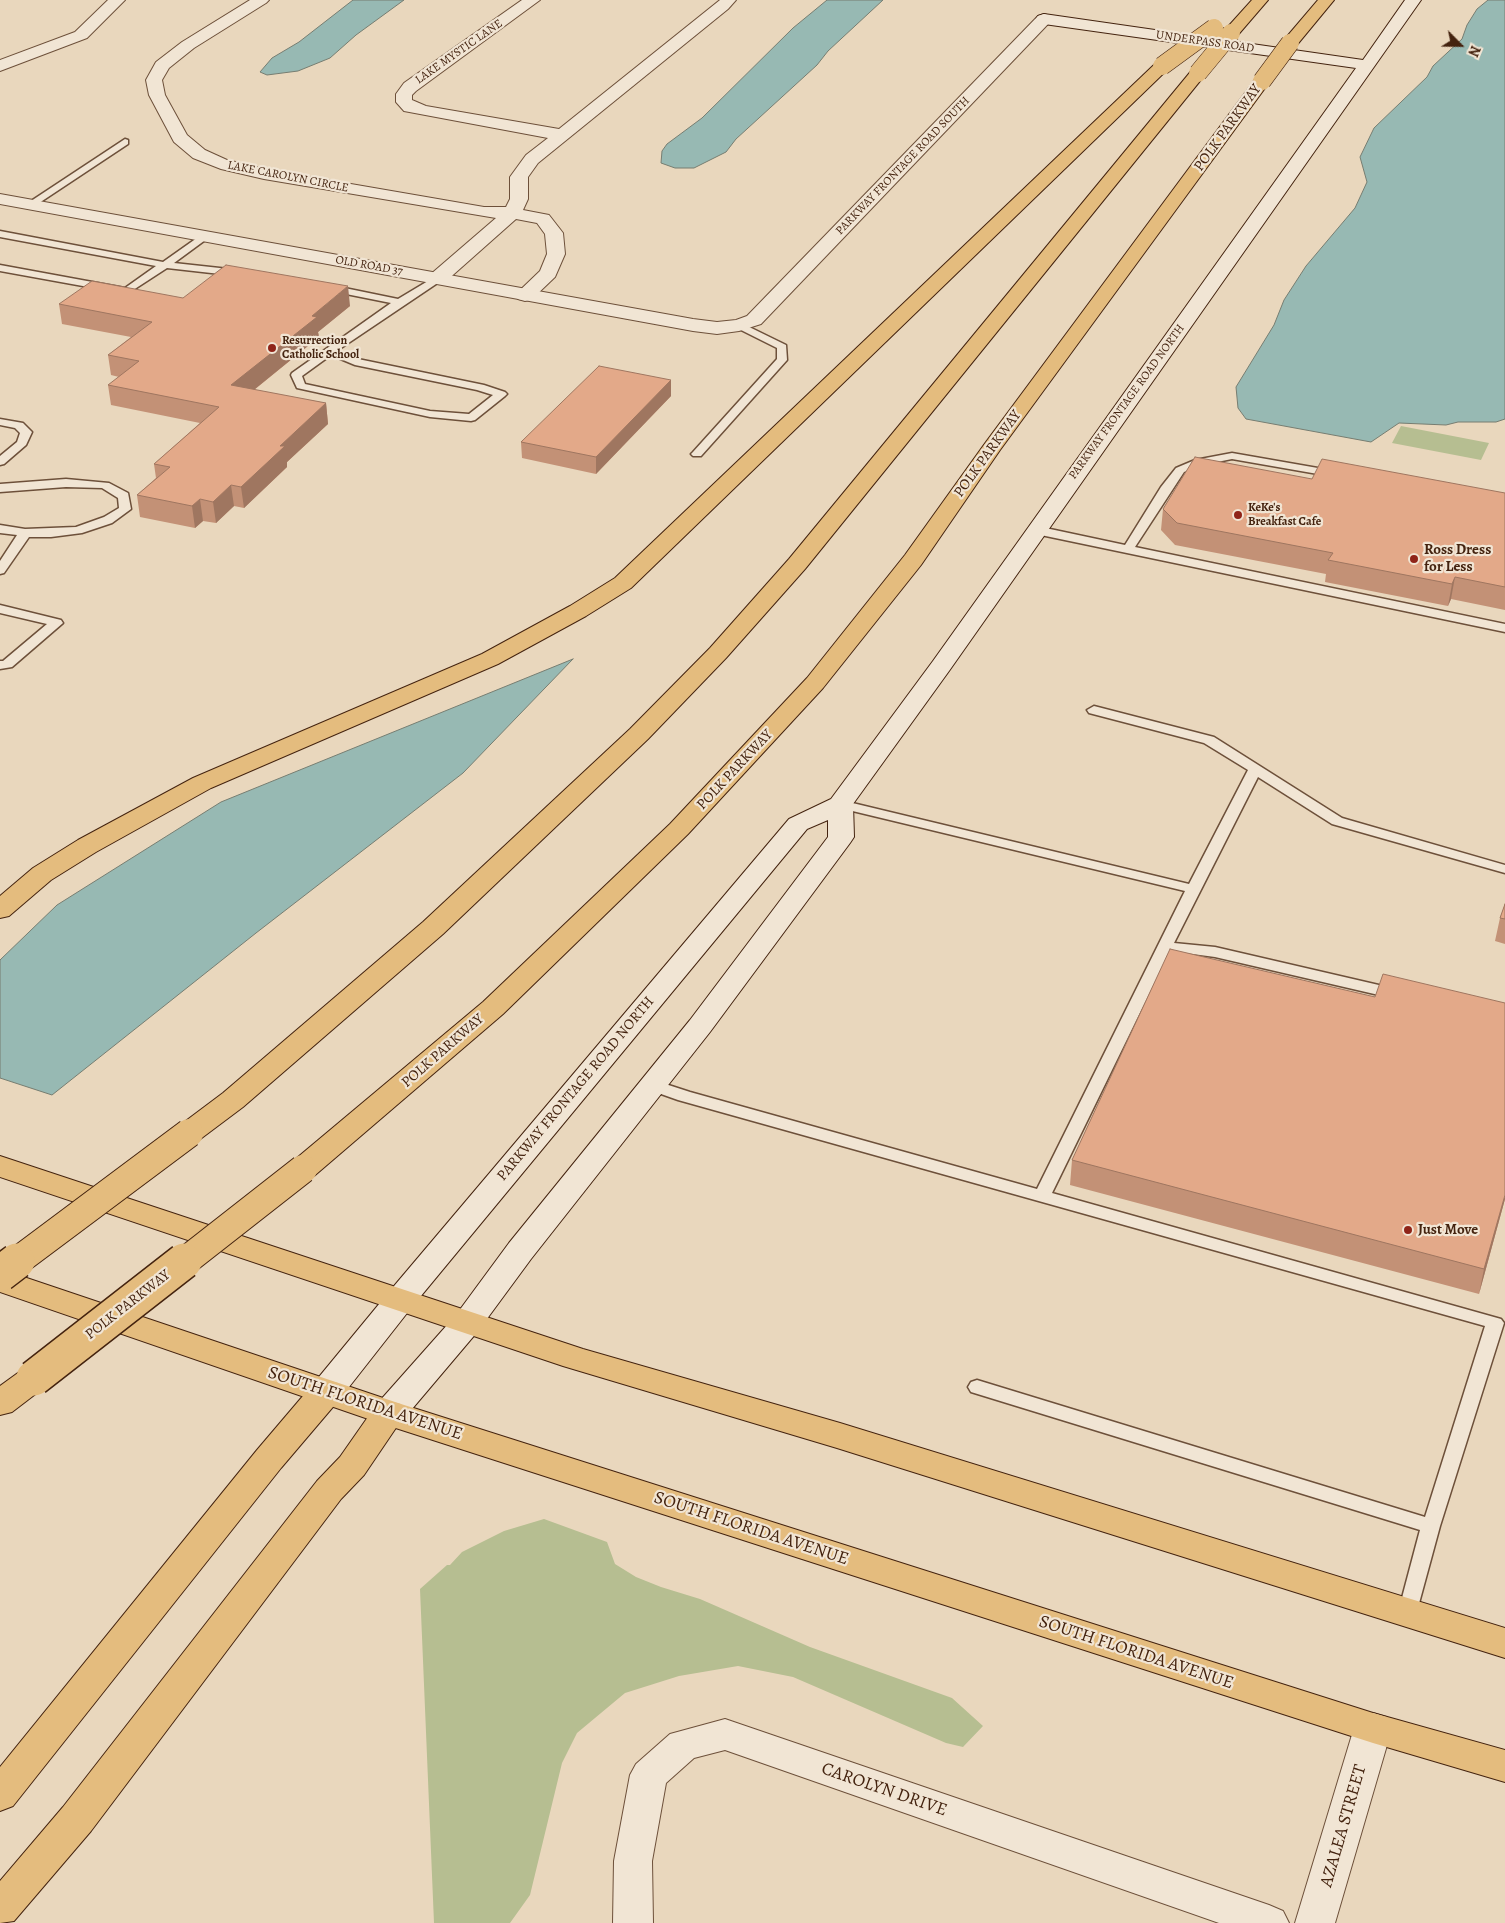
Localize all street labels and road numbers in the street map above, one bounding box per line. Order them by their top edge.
street label: LAKE MYSTIC LANE [413,17,505,87]
street label: UNDERPASS ROAD [1155,28,1255,56]
street label: POLK PARKWAY [1190,81,1266,175]
street label: PARKWAY FRONTAGE ROAD SOUTH [833,94,973,238]
street label: LAKE CAROLYN CIRCLE [226,158,350,196]
street label: OLD ROAD 37 [334,253,404,279]
street label: PARKWAY FRONTAGE ROAD NORTH [1066,322,1188,482]
street label: POLK PARKWAY [950,407,1026,501]
street label: POLK PARKWAY [693,726,777,814]
street label: PARKWAY FRONTAGE ROAD NORTH [494,993,658,1185]
street label: POLK PARKWAY [398,1010,488,1092]
street label: POLK PARKWAY [82,1266,174,1344]
street label: SOUTH FLORIDA AVENUE [265,1362,465,1446]
street label: SOUTH FLORIDA AVENUE [651,1487,851,1571]
street label: SOUTH FLORIDA AVENUE [1036,1611,1236,1695]
street label: CAROLYN DRIVE [818,1758,950,1822]
street label: AZALEA STREET [1316,1762,1372,1890]

